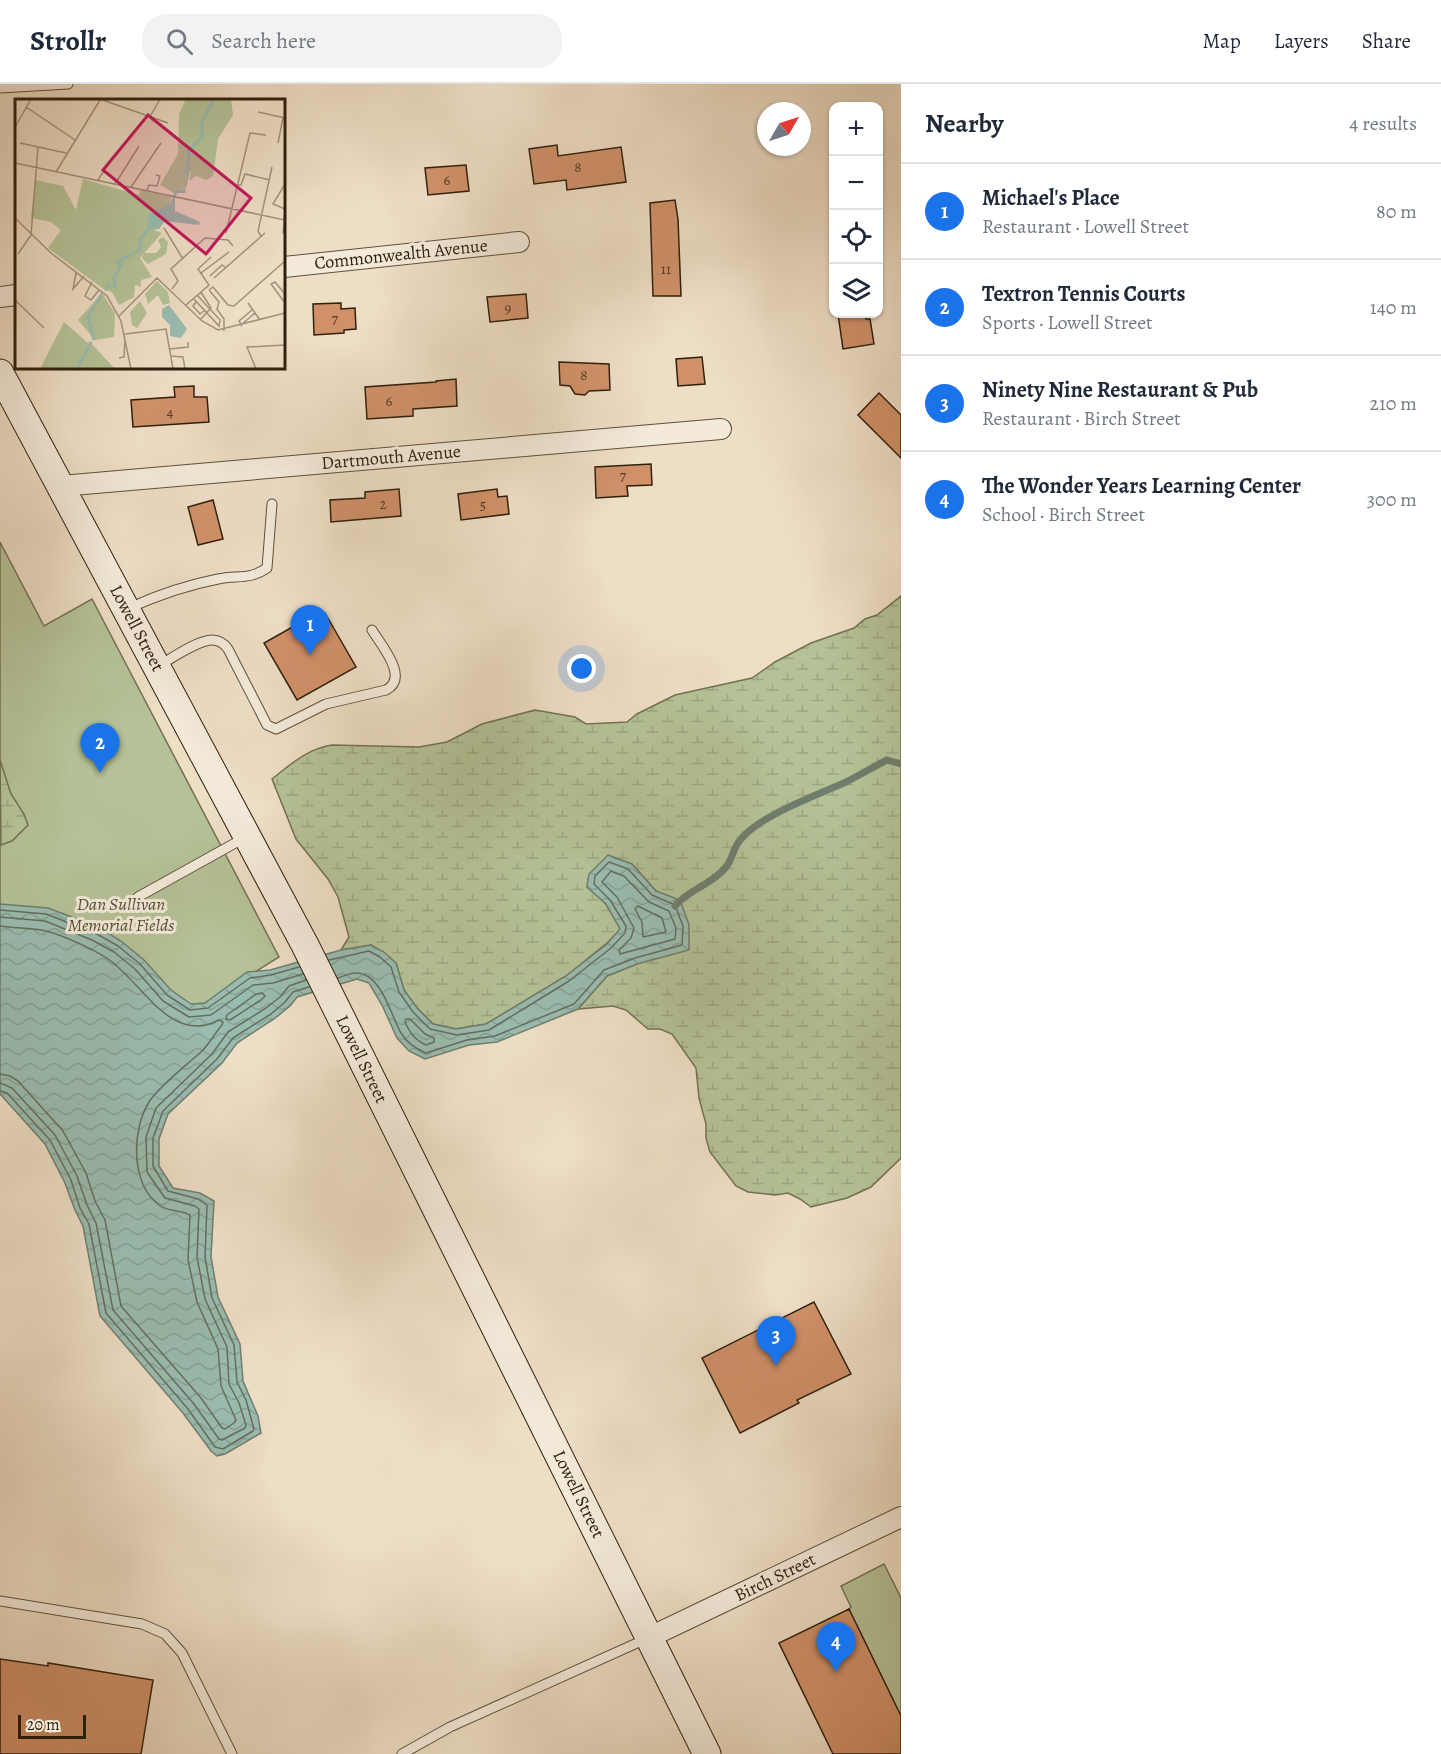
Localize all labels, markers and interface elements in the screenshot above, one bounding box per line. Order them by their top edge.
search box [142,14,562,68]
text: Strollr [30,22,106,60]
icon: search [163,25,196,58]
text: Search here [211,26,316,56]
text: Map [1202,27,1241,55]
text: Layers [1274,27,1329,55]
text: Share [1362,27,1411,55]
inset map [15,99,285,369]
north arrow [757,102,811,156]
map controls [829,102,883,318]
button: + [829,102,883,156]
text: Nearby [925,106,1004,141]
text: 4 results [1349,110,1417,137]
button: − [829,156,883,210]
house number: 8 [574,157,582,177]
house number: 6 [444,170,451,190]
text: Michael's Place [982,183,1120,213]
text: 1 [941,198,948,225]
text: 80 m [1376,198,1417,225]
button: locate [829,210,883,264]
text: Restaurant · Lowell Street [982,213,1189,240]
street label: Commonwealth Avenue [313,233,489,275]
house number: 11 [661,259,671,279]
button: layers [829,264,883,318]
text: Textron Tennis Courts [982,279,1185,309]
text: 2 [940,294,949,321]
text: 140 m [1370,294,1417,321]
house number: 9 [505,298,512,318]
house number: 7 [332,309,339,329]
text: Sports · Lowell Street [982,309,1153,336]
house number: 8 [580,365,588,385]
text: Ninety Nine Restaurant & Pub [982,375,1258,405]
text: 3 [940,390,949,417]
text: 210 m [1369,390,1417,417]
house number: 6 [386,391,393,411]
house number: 4 [167,402,174,422]
text: Restaurant · Birch Street [982,405,1181,432]
street label: Dartmouth Avenue [320,439,462,475]
house number: 7 [620,466,627,486]
text: The Wonder Years Learning Center [982,471,1301,501]
text: 4 [940,486,949,513]
text: 300 m [1367,486,1417,513]
house number: 2 [379,494,387,514]
house number: 5 [480,495,486,515]
text: School · Birch Street [982,501,1145,528]
street label: Lowell Street [104,580,170,676]
pin: 1 [290,606,330,655]
your location [567,654,596,683]
pin: 2 [80,724,120,773]
park label: Dan Sullivan Memorial Fields [68,892,174,937]
street label: Lowell Street [330,1011,394,1107]
pin: 3 [756,1316,796,1366]
street label: Lowell Street [547,1446,611,1542]
street label: Birch Street [730,1547,820,1607]
pin: 4 [816,1622,856,1672]
scale bar [18,1712,86,1740]
text: 20 m [27,1714,60,1736]

